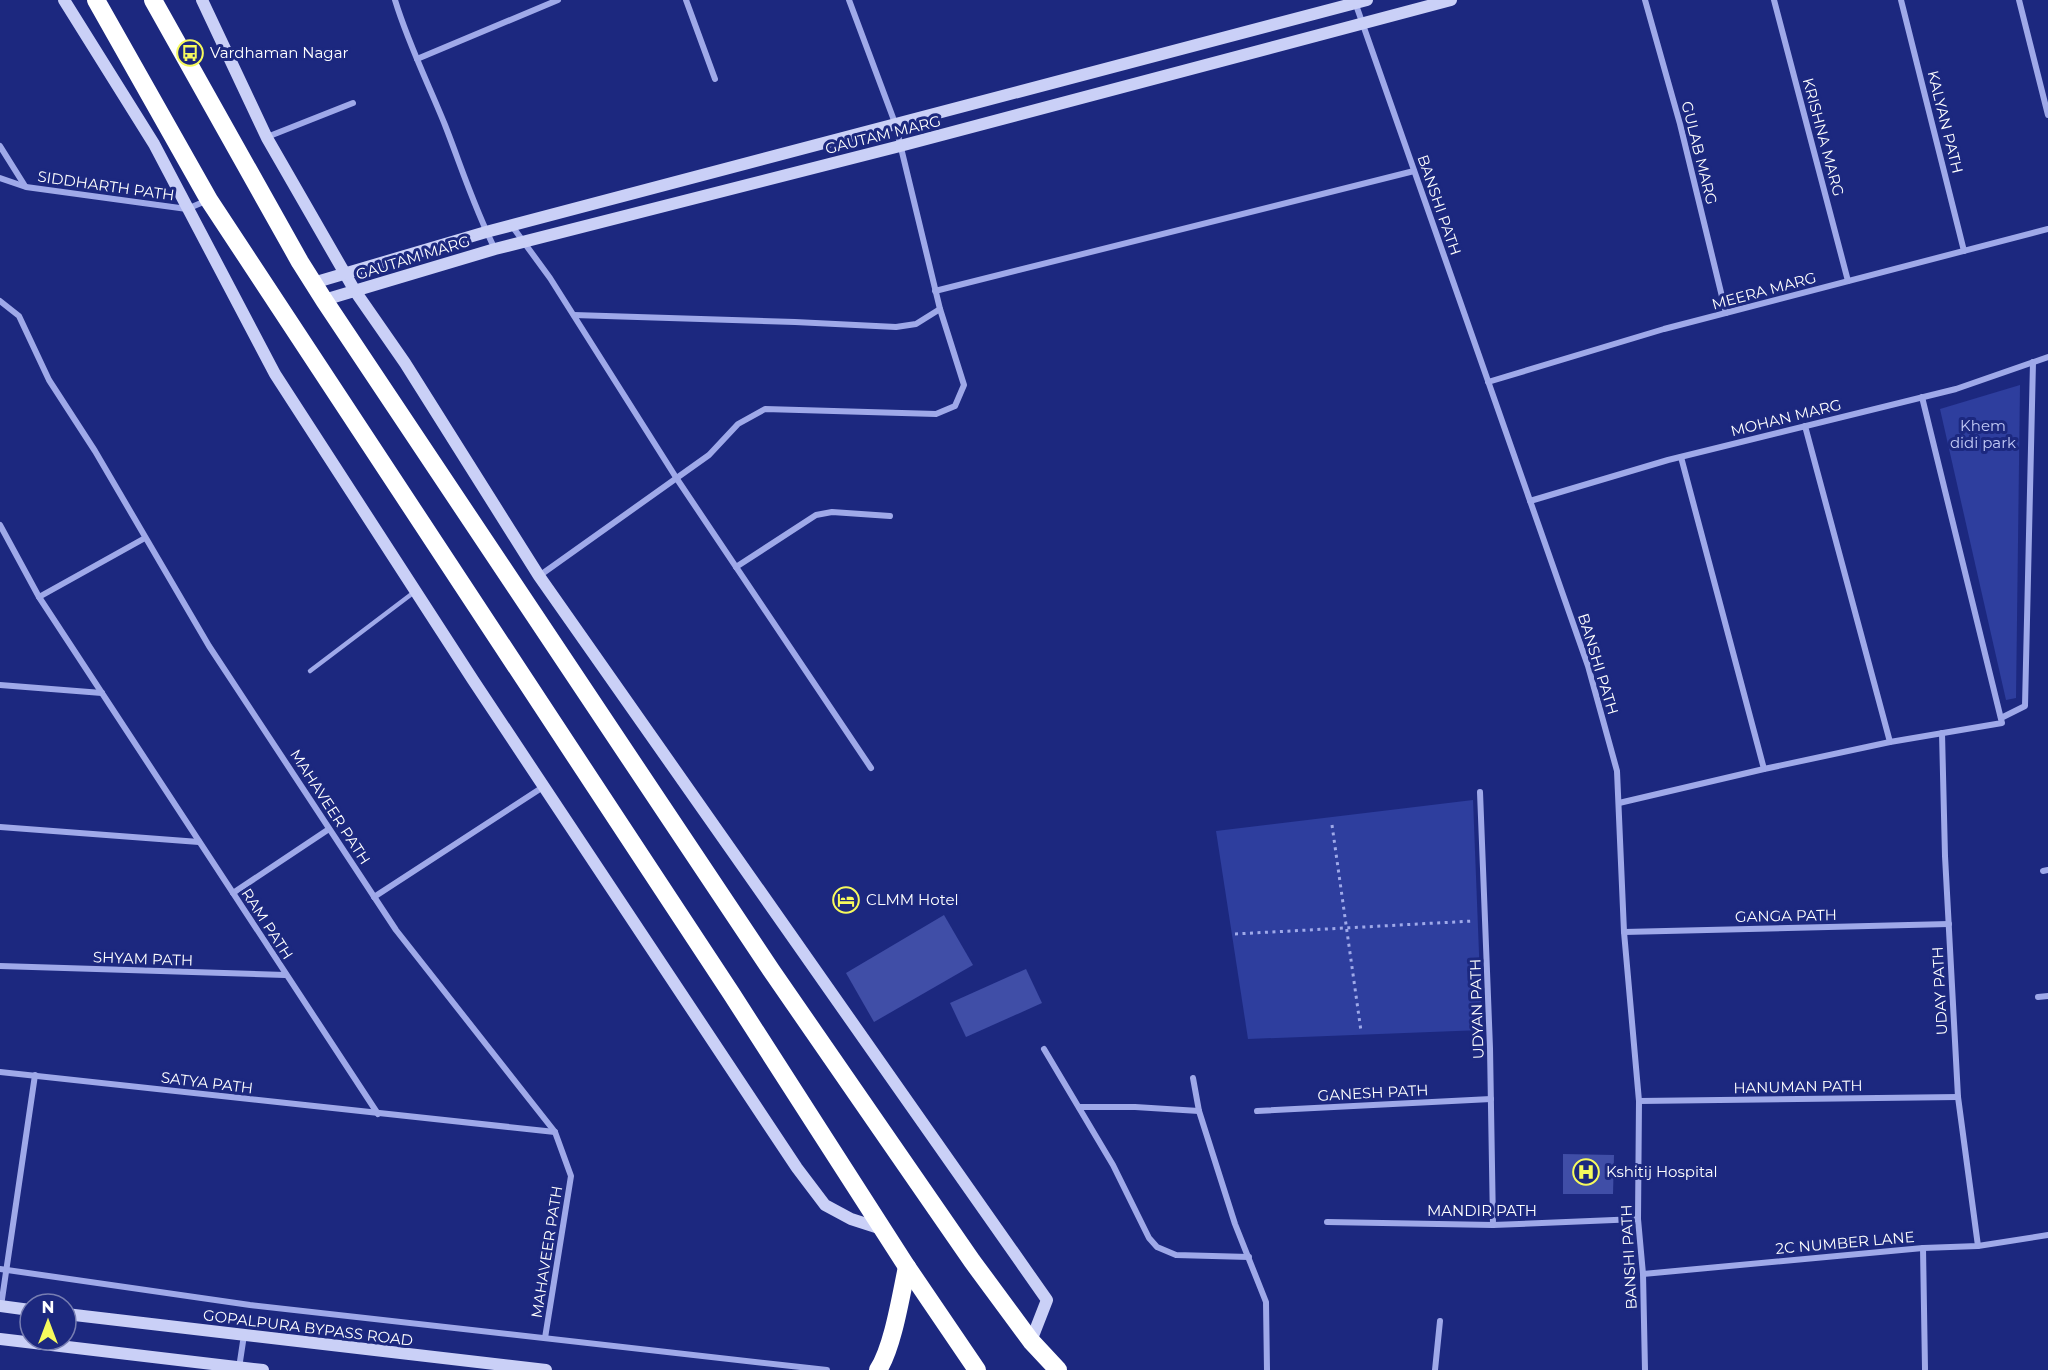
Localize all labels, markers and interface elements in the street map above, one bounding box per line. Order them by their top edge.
bus stop icon: Vardhaman Nagar [175,38,205,68]
place label: Vardhaman Nagar [210,43,349,62]
street label: KALYAN PATH [1923,68,1967,175]
street label: KRISHNA MARG [1799,76,1848,198]
street label: GULAB MARG [1677,99,1722,207]
street label: GAUTAM MARG [823,111,943,158]
street label: BANSHI PATH [1413,152,1466,258]
street label: SIDDHARTH PATH [36,166,176,205]
street label: GAUTAM MARG [353,231,472,284]
street label: MEERA MARG [1710,267,1818,314]
street label: MOHAN MARG [1729,395,1843,440]
park label: Khem didi park [1950,416,2016,452]
street label: BANSHI PATH [1574,611,1623,717]
street label: MAHAVEER PATH [286,745,375,868]
street label: RAM PATH [237,885,297,963]
hotel icon: CLMM Hotel [831,885,861,915]
place label: CLMM Hotel [866,890,959,909]
street label: GANGA PATH [1735,905,1837,926]
street label: UDAY PATH [1928,946,1951,1036]
street label: SHYAM PATH [93,947,193,970]
street label: UDYAN PATH [1465,958,1488,1060]
street label: SATYA PATH [160,1067,254,1098]
street label: HANUMAN PATH [1733,1076,1863,1097]
street label: GANESH PATH [1317,1080,1429,1105]
hospital icon: Kshitij Hospital [1571,1157,1601,1187]
place label: Kshitij Hospital [1606,1162,1718,1181]
street label: MAHAVEER PATH [527,1184,566,1319]
street label: MANDIR PATH [1427,1201,1537,1220]
street label: BANSHI PATH [1616,1204,1641,1310]
street label: 2C NUMBER LANE [1775,1227,1915,1258]
north arrow [18,1292,78,1352]
text: N [42,1298,54,1317]
street label: GOPALPURA BYPASS ROAD [202,1305,414,1350]

